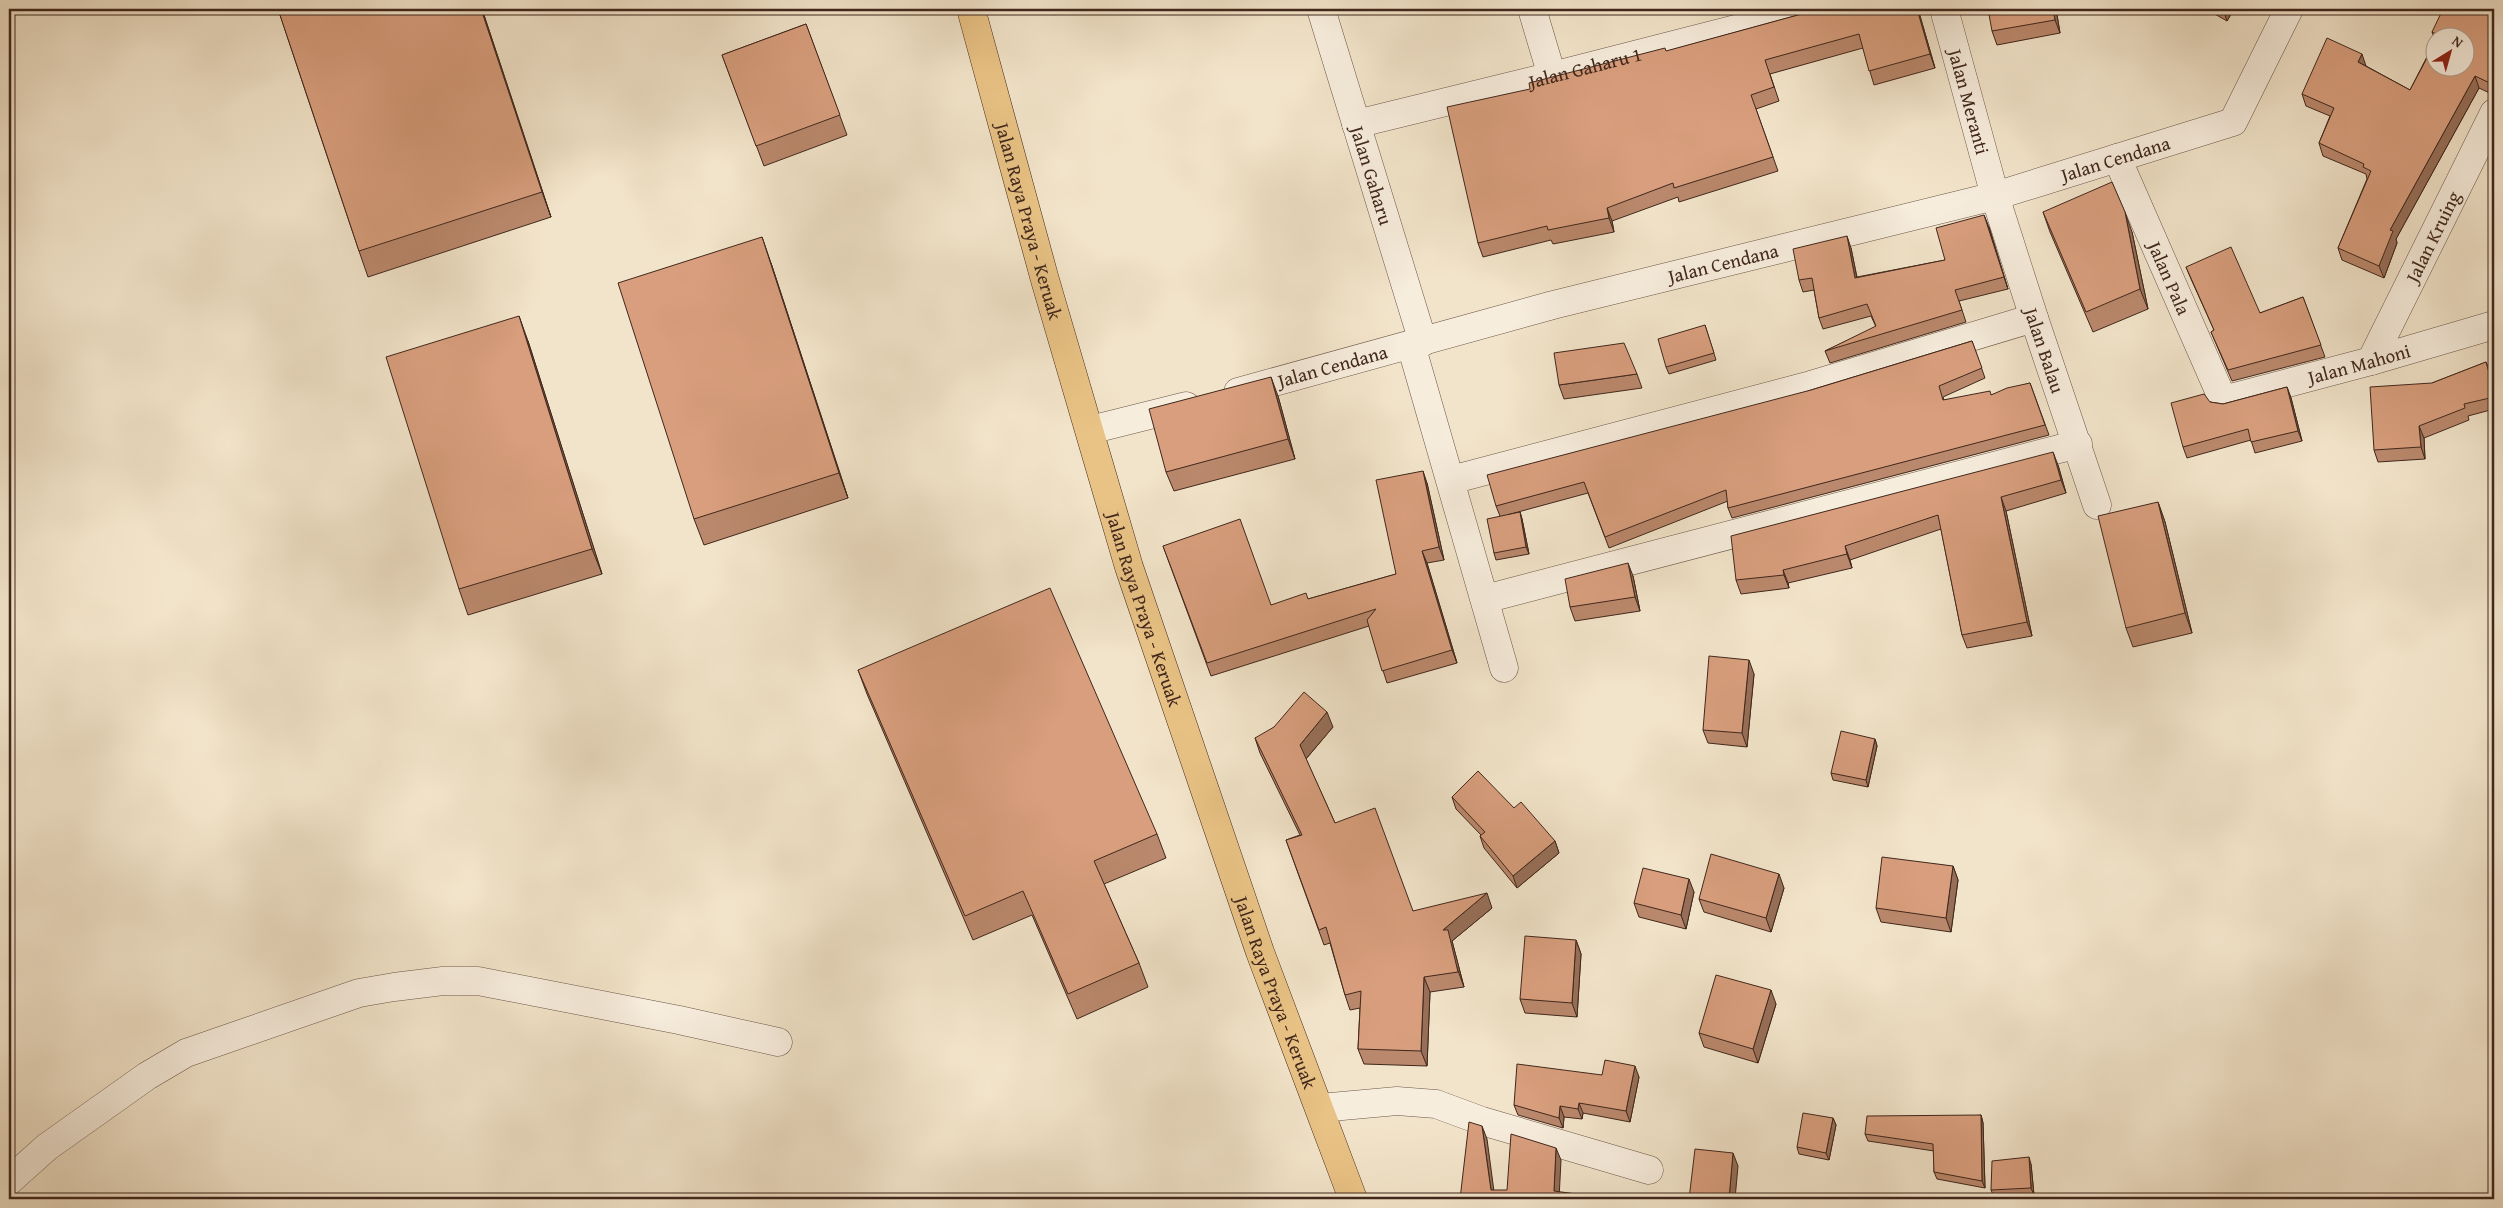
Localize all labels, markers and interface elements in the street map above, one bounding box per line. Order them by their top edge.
north arrow [2426,28,2476,78]
text: N [2448,31,2468,53]
street label: Jalan Gaharu 1 [1524,40,1645,96]
street label: Jalan Meranti [1941,44,1997,157]
street label: Jalan Raya Praya - Keruak [988,118,1070,323]
street label: Jalan Gaharu [1343,121,1401,229]
street label: Jalan Cendana [2055,128,2173,189]
street label: Jalan Kruing [2397,185,2468,289]
street label: Jalan Pala [2140,235,2198,319]
street label: Jalan Cendana [1663,236,1781,291]
street label: Jalan Balau [2017,302,2073,397]
street label: Jalan Mahoni [2303,336,2414,392]
street label: Jalan Cendana [1272,337,1391,395]
street label: Jalan Raya Praya - Keruak [1099,507,1190,711]
street label: Jalan Raya Praya - Keruak [1227,890,1324,1093]

